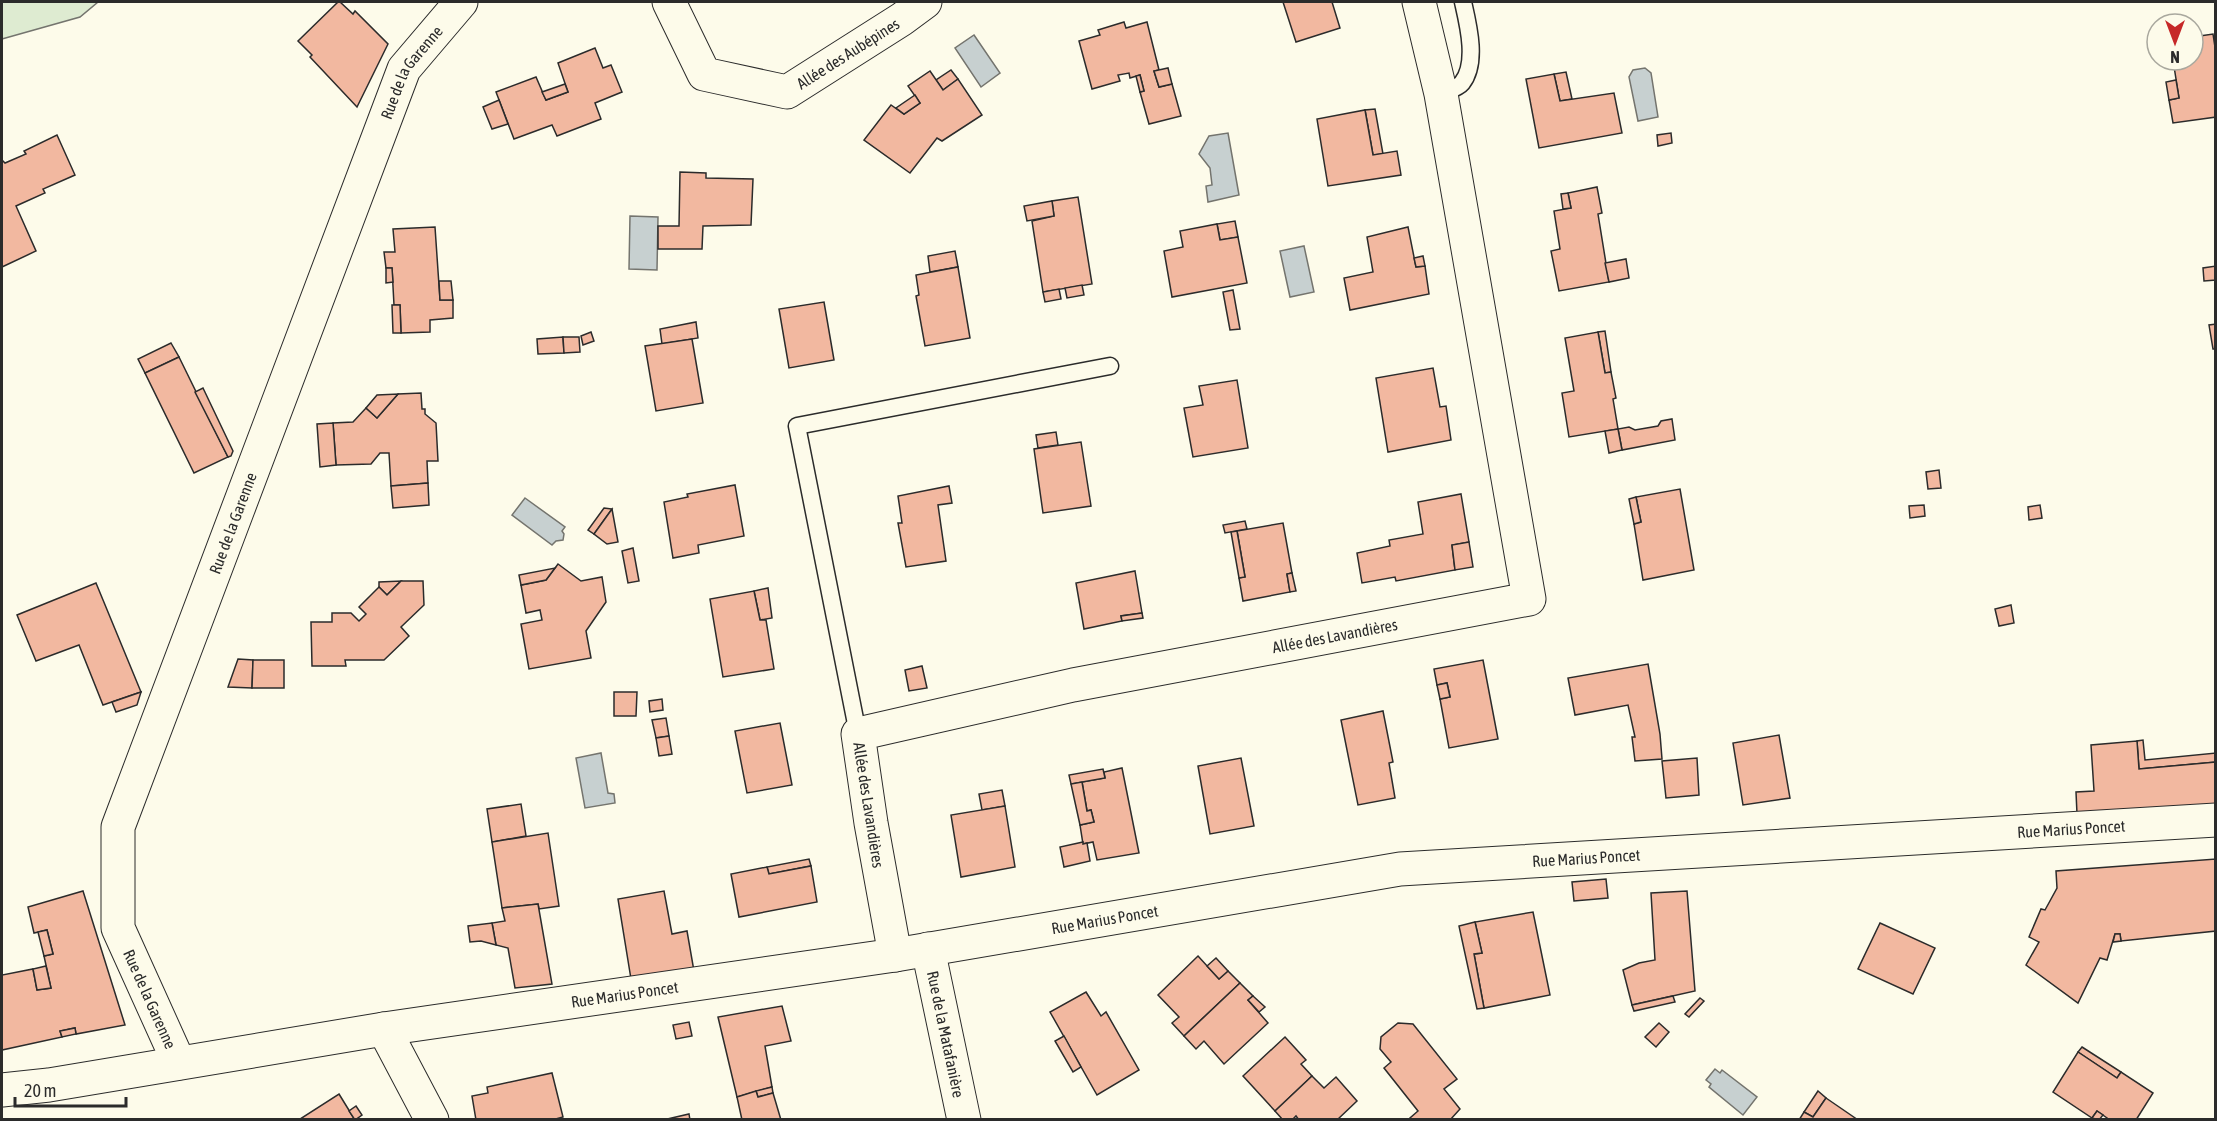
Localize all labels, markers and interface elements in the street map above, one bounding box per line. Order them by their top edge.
north arrow [2145,12,2205,72]
street label: Allée des Aubépines [793,14,903,93]
street label: Rue de la Garenne [377,22,446,122]
text: N [2170,48,2180,66]
street label: Rue de la Garenne [205,470,260,576]
street label: Allée des Lavandières [1271,615,1399,656]
street label: Allée des Lavandières [850,741,888,869]
street label: Rue Marius Poncet [2017,816,2126,841]
street label: Rue Marius Poncet [1532,846,1641,870]
street label: Rue Marius Poncet [1050,901,1160,937]
street label: Rue de la Garenne [120,947,180,1051]
street label: Rue de la Matafanière [924,969,968,1099]
street label: Rue Marius Poncet [570,977,680,1011]
scale bar [15,1070,126,1108]
text: 20 m [24,1080,56,1101]

